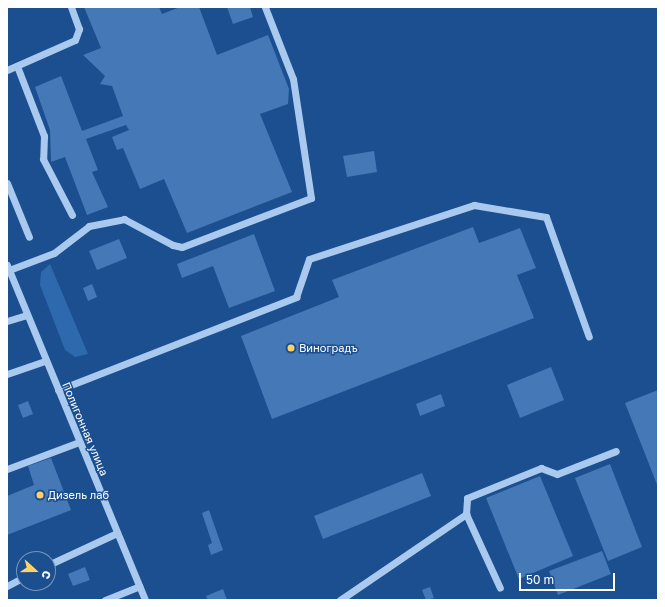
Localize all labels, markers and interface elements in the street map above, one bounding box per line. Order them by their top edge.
place label: Виноградъ [299,341,358,355]
marker: Виноградъ [286,343,296,353]
street label: Полигонная улица [59,380,111,478]
place label: Дизель лаб [48,488,109,502]
marker: Дизель лаб [35,490,45,500]
north arrow [16,551,56,591]
scale bar [521,565,617,591]
text: С [39,569,54,581]
text: 50 m [526,572,554,587]

